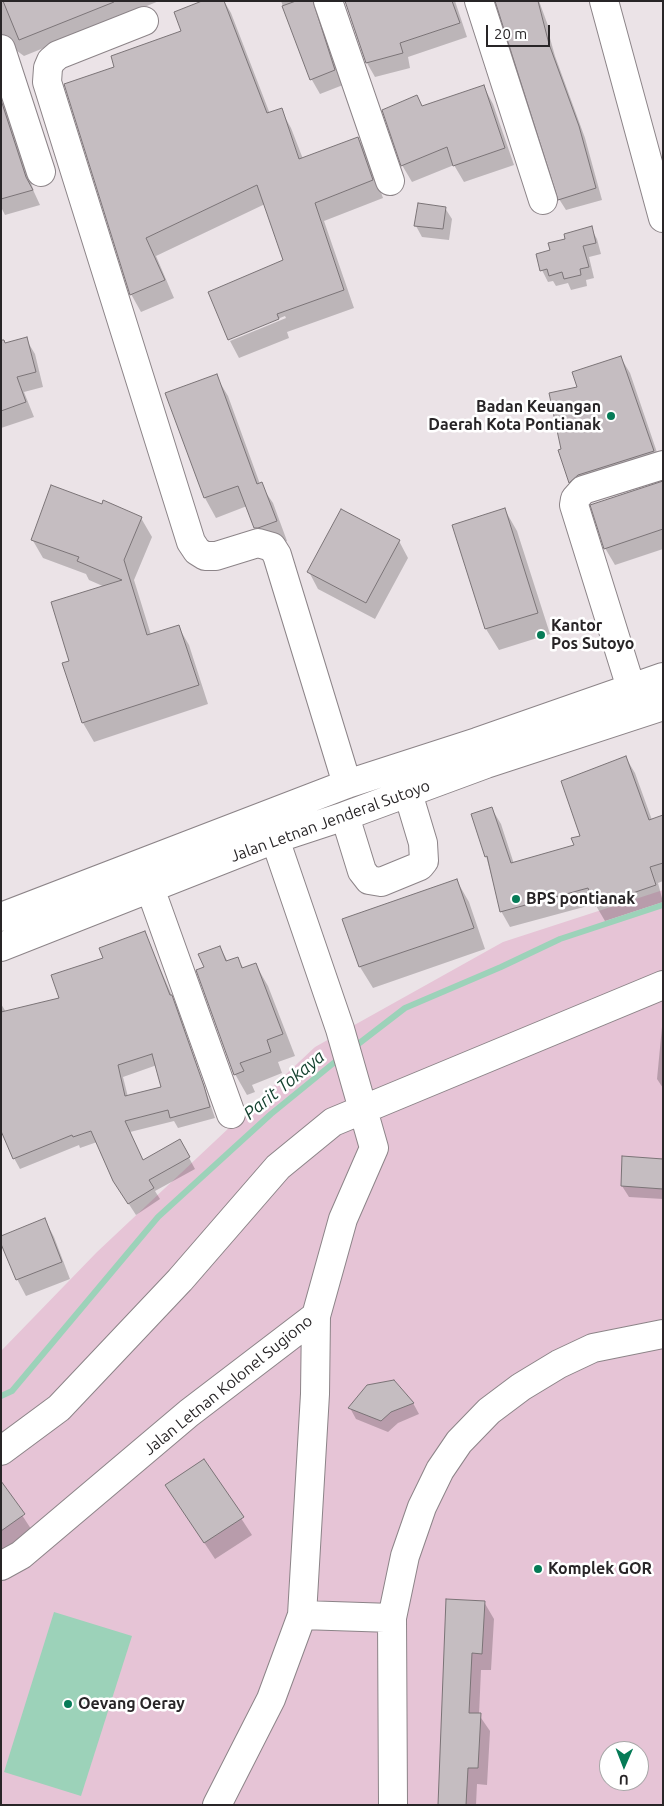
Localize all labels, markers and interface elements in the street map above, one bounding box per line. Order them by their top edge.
scale bar [489,15,553,47]
text: 20 m [494,25,527,42]
place label: Badan Keuangan Daerah Kota Pontianak [428,397,601,435]
marker: Badan Keuangan Daerah Kota Pontianak [605,410,617,422]
place label: Kantor Pos Sutoyo [551,616,634,654]
marker: Kantor Pos Sutoyo [535,629,547,641]
street label: Jalan Letnan Jenderal Sutoyo [228,776,432,866]
place label: BPS pontianak [526,889,635,909]
marker: BPS pontianak [510,893,522,905]
water label: Parit Tokaya [239,1046,329,1124]
street label: Jalan Letnan Kolonel Sugiono [140,1311,316,1459]
place label: Komplek GOR [548,1559,652,1579]
marker: Komplek GOR [532,1563,544,1575]
place label: Oevang Oeray [78,1694,185,1714]
marker: Oevang Oeray [62,1698,74,1710]
north arrow [599,1741,649,1791]
text: U [619,1772,629,1788]

